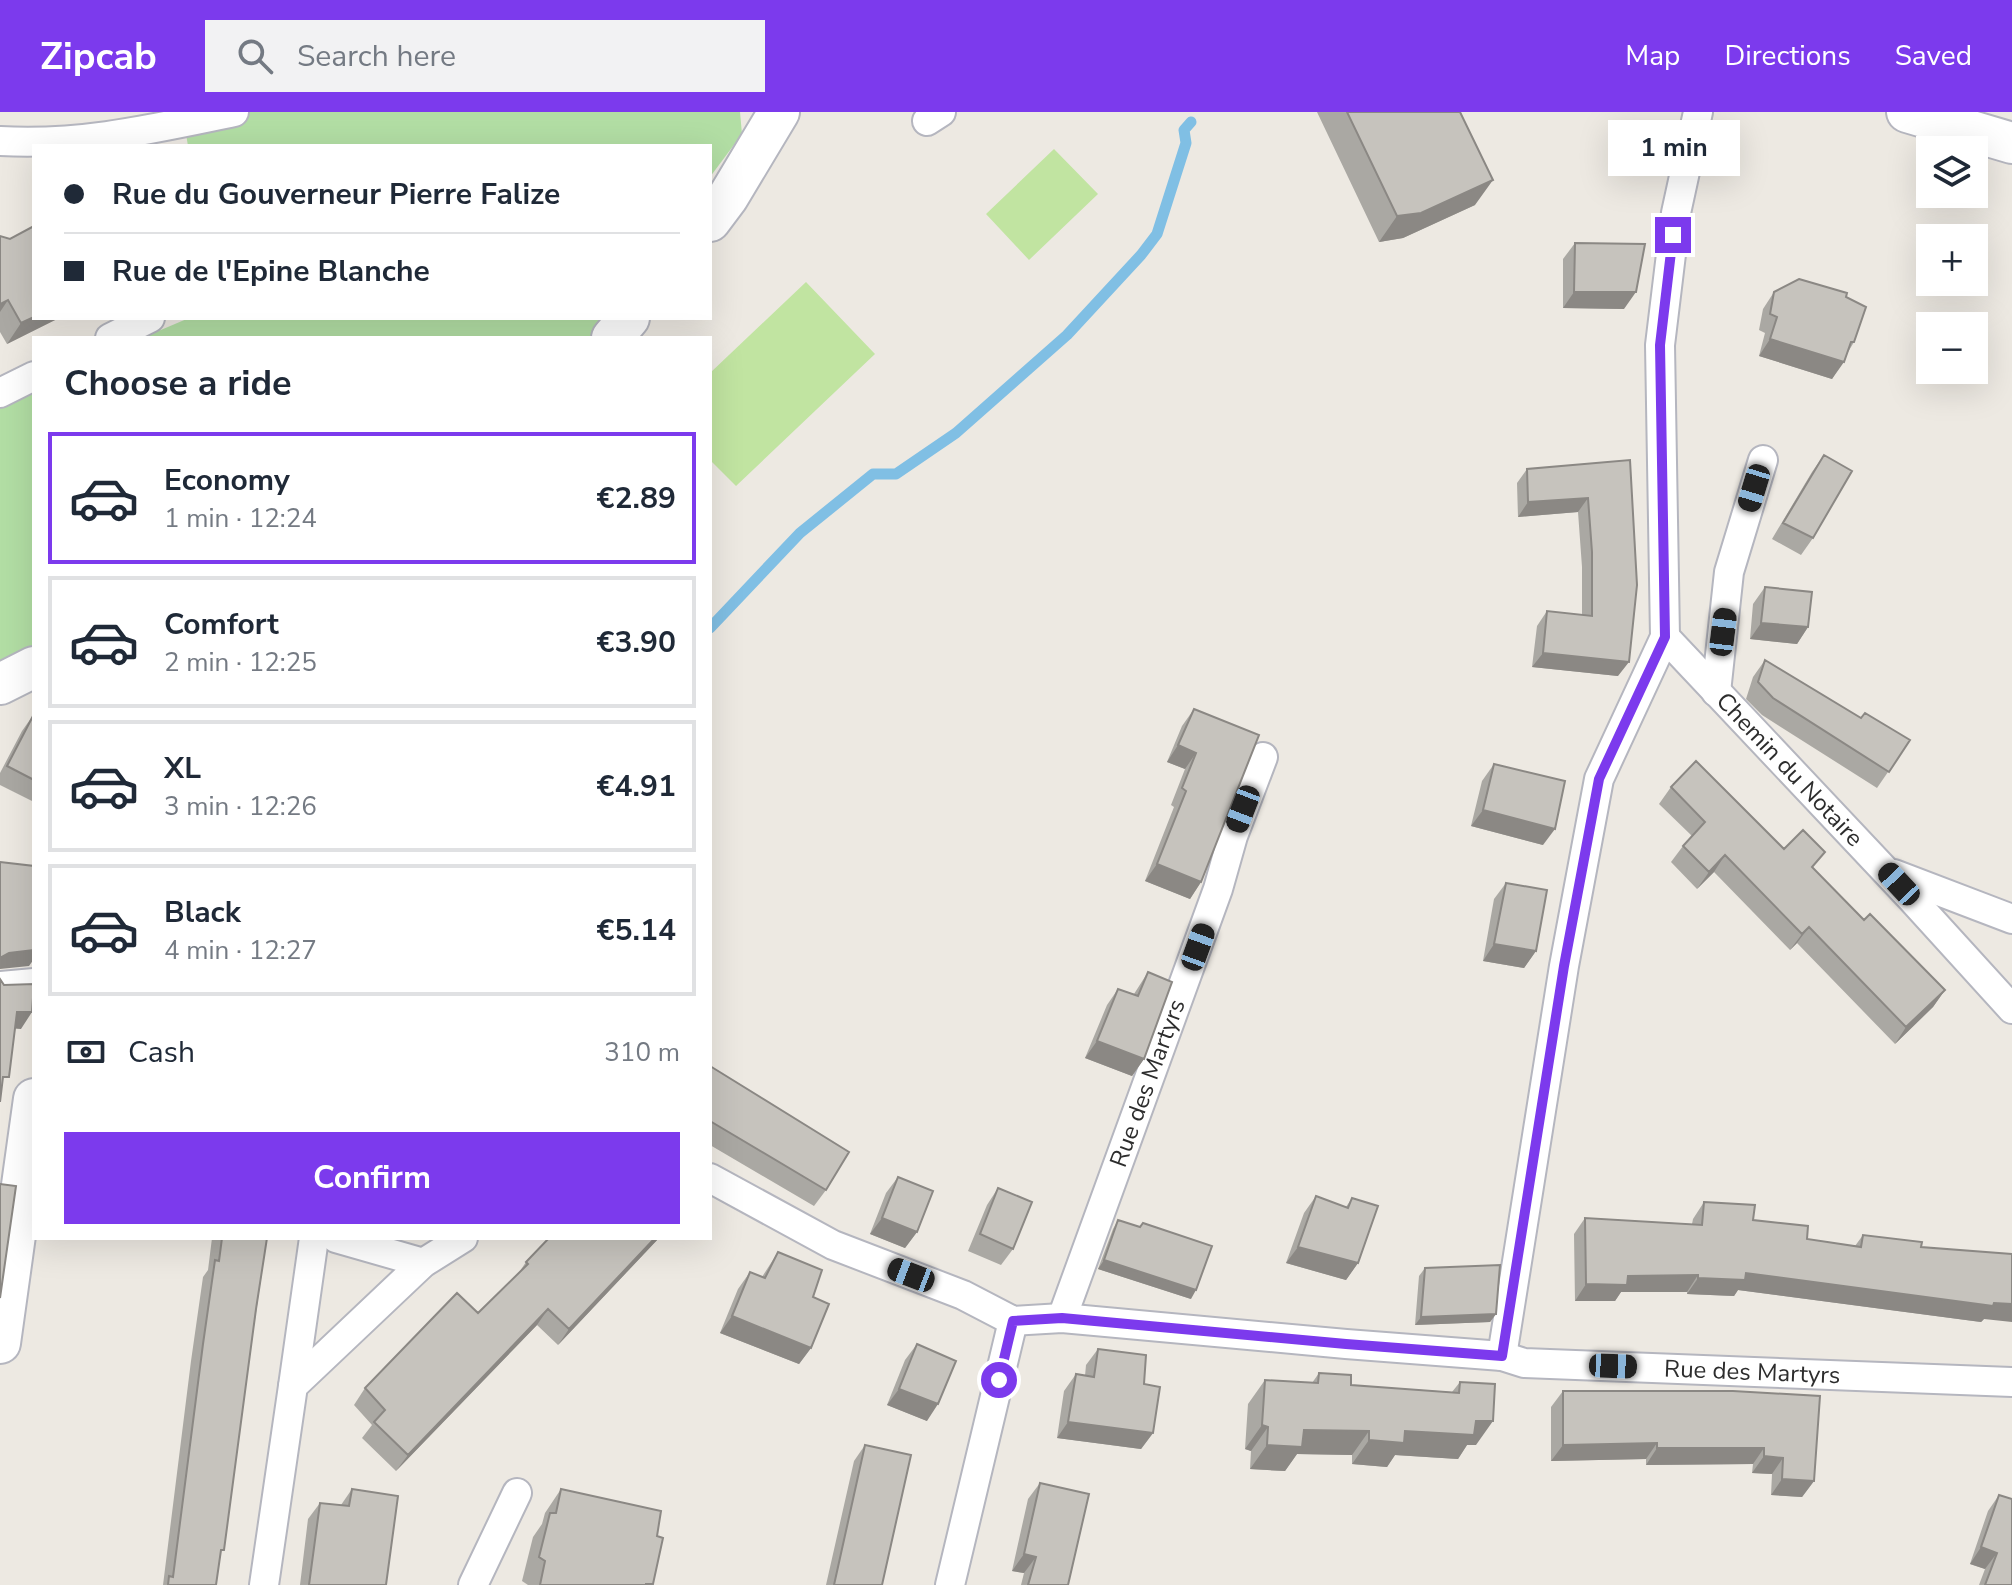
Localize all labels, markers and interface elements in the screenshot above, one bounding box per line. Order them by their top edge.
search box [205,20,765,92]
text: Zipcab [40,31,157,82]
icon: search [233,34,277,78]
text: Search here [297,36,456,77]
text: Map [1625,37,1680,75]
text: Directions [1724,37,1851,75]
text: Saved [1895,37,1972,75]
callout: 1 min [1607,119,1739,175]
text: 1 min [1640,130,1708,165]
map controls [1916,136,1988,384]
button: layers [1916,136,1988,208]
text: Rue du Gouverneur Pierre Falize [112,174,560,215]
route end [1655,217,1691,253]
button: + [1916,224,1988,296]
text: Rue de l'Epine Blanche [112,251,430,292]
button: − [1916,312,1988,384]
text: Choose a ride [64,359,292,408]
text: Economy [164,460,290,501]
icon: car [68,462,140,534]
car [1736,462,1772,514]
text: €2.89 [597,478,676,519]
text: 1 min · 12:24 [164,501,317,536]
text: Comfort [164,604,279,645]
icon: car [68,606,140,678]
car [1708,607,1738,657]
text: €3.90 [597,622,676,663]
text: 2 min · 12:25 [164,645,317,680]
street label: Chemin du Notaire [1709,685,1870,854]
text: XL [164,748,201,789]
icon: car [68,750,140,822]
text: €4.91 [597,766,676,807]
car [1223,782,1263,836]
text: 3 min · 12:26 [164,789,317,824]
car [1874,858,1924,910]
text: Black [164,892,241,933]
icon: car [68,894,140,966]
text: €5.14 [597,910,676,951]
car [1179,920,1217,974]
text: 4 min · 12:27 [164,933,317,968]
street label: Rue des Martyrs [1102,995,1193,1171]
icon: cash [64,1030,108,1074]
text: Cash [128,1032,195,1073]
text: 310 m [604,1035,680,1070]
button: Confirm [64,1132,680,1224]
car [884,1255,938,1295]
street label: Rue des Martyrs [1664,1352,1841,1391]
car [1589,1353,1637,1379]
route start [981,1362,1017,1398]

